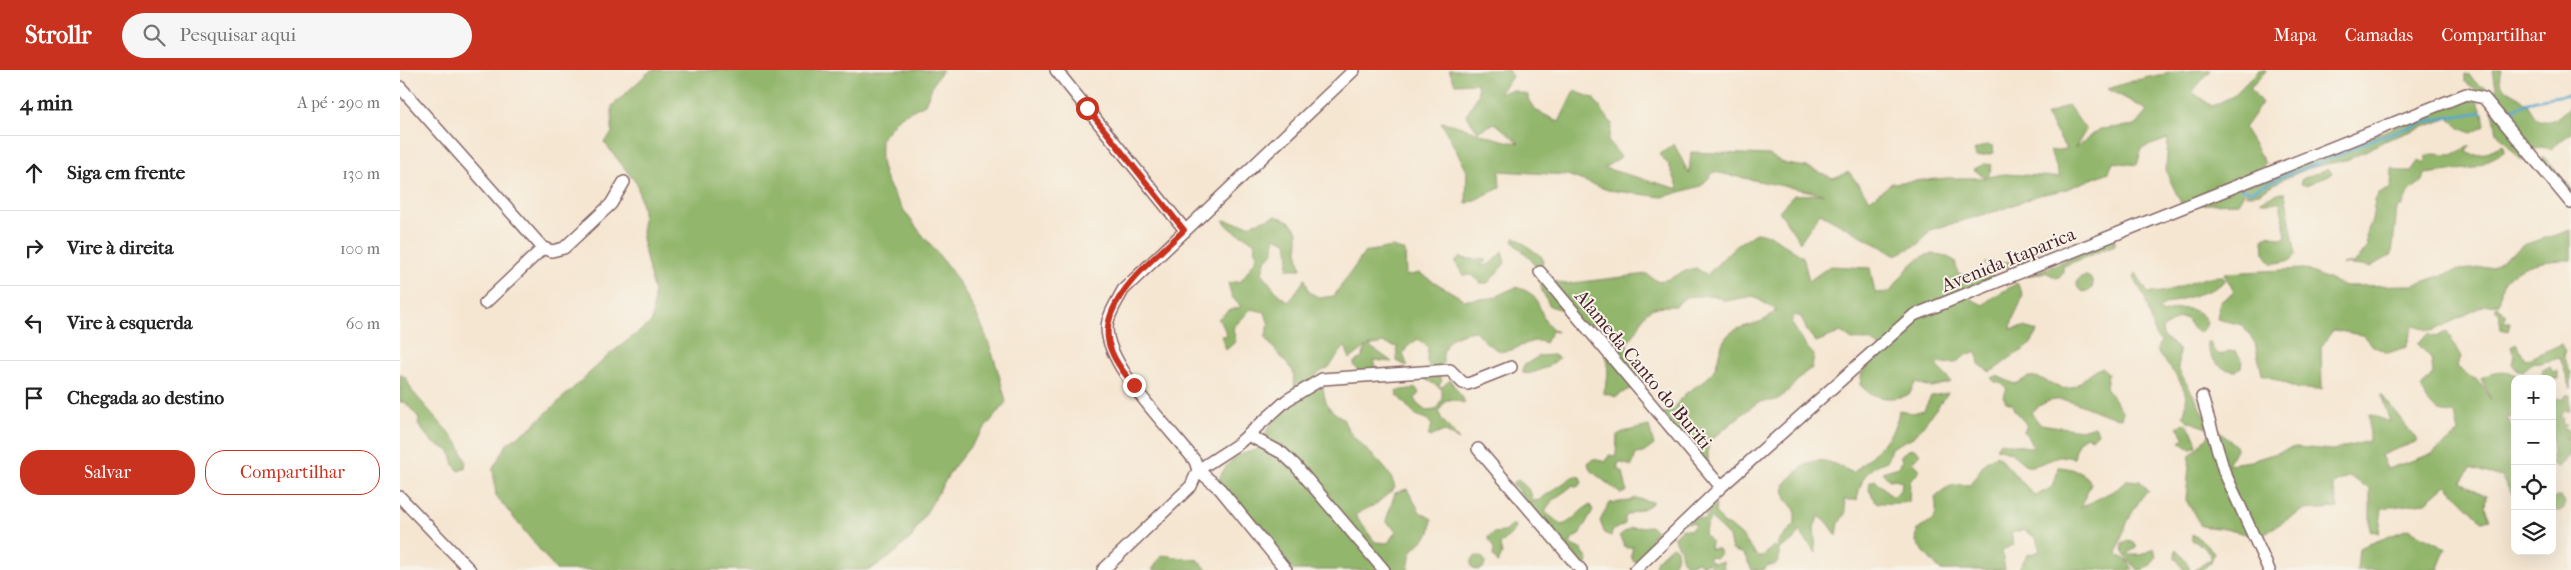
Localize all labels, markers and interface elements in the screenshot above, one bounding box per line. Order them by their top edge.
search box [122,13,472,58]
text: Strollr [25,21,92,49]
icon: search [140,21,168,49]
text: Pesquisar aqui [180,24,296,46]
text: Mapa [2274,25,2317,46]
text: Camadas [2345,25,2413,46]
text: Compartilhar [2441,25,2546,46]
text: 4 min [20,91,73,115]
text: A pé · 290 m [297,93,380,112]
route start [1076,97,1099,120]
icon: ahead [20,159,48,187]
text: Siga em frente [67,162,185,184]
text: 130 m [342,164,380,183]
street label: Avenida Itaparica [1937,223,2079,297]
icon: right [20,234,48,262]
text: Vire à direita [67,237,174,259]
text: 100 m [340,239,380,258]
street label: Alameda Canto do Buriti [1570,285,1716,454]
icon: left [20,309,48,337]
text: Vire à esquerda [67,312,193,334]
text: 60 m [346,314,380,333]
route end [1123,374,1146,397]
map controls [2511,375,2556,555]
button: + [2511,375,2556,420]
icon: arrive [20,384,48,412]
text: Chegada ao destino [67,387,224,409]
button: − [2511,420,2556,465]
button: Salvar [20,450,195,495]
button: Compartilhar [205,450,380,495]
button: locate [2511,465,2556,510]
button: layers [2511,510,2556,555]

